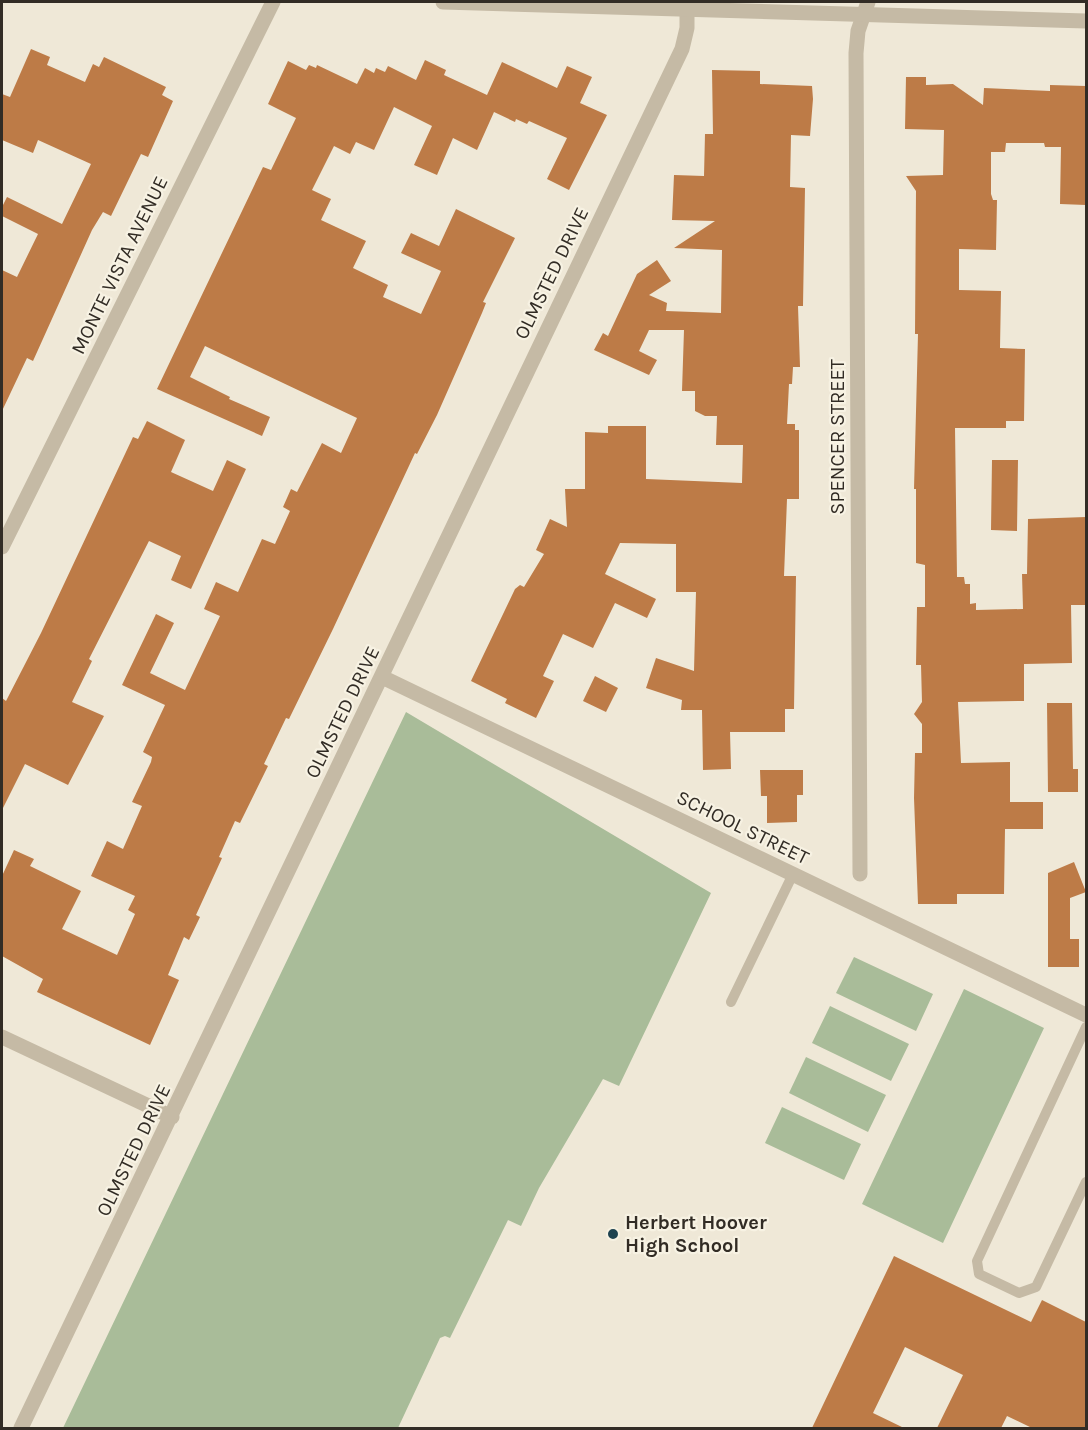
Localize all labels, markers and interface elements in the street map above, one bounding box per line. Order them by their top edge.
street label: MONTE VISTA AVENUE [66,172,173,358]
street label: OLMSTED DRIVE [510,203,593,343]
street label: SPENCER STREET [826,359,849,515]
street label: OLMSTED DRIVE [301,642,384,782]
street label: SCHOOL STREET [673,785,813,869]
street label: OLMSTED DRIVE [92,1080,175,1220]
place label: Herbert Hoover High School [625,1211,767,1257]
marker: Herbert Hoover High School [606,1227,620,1241]

